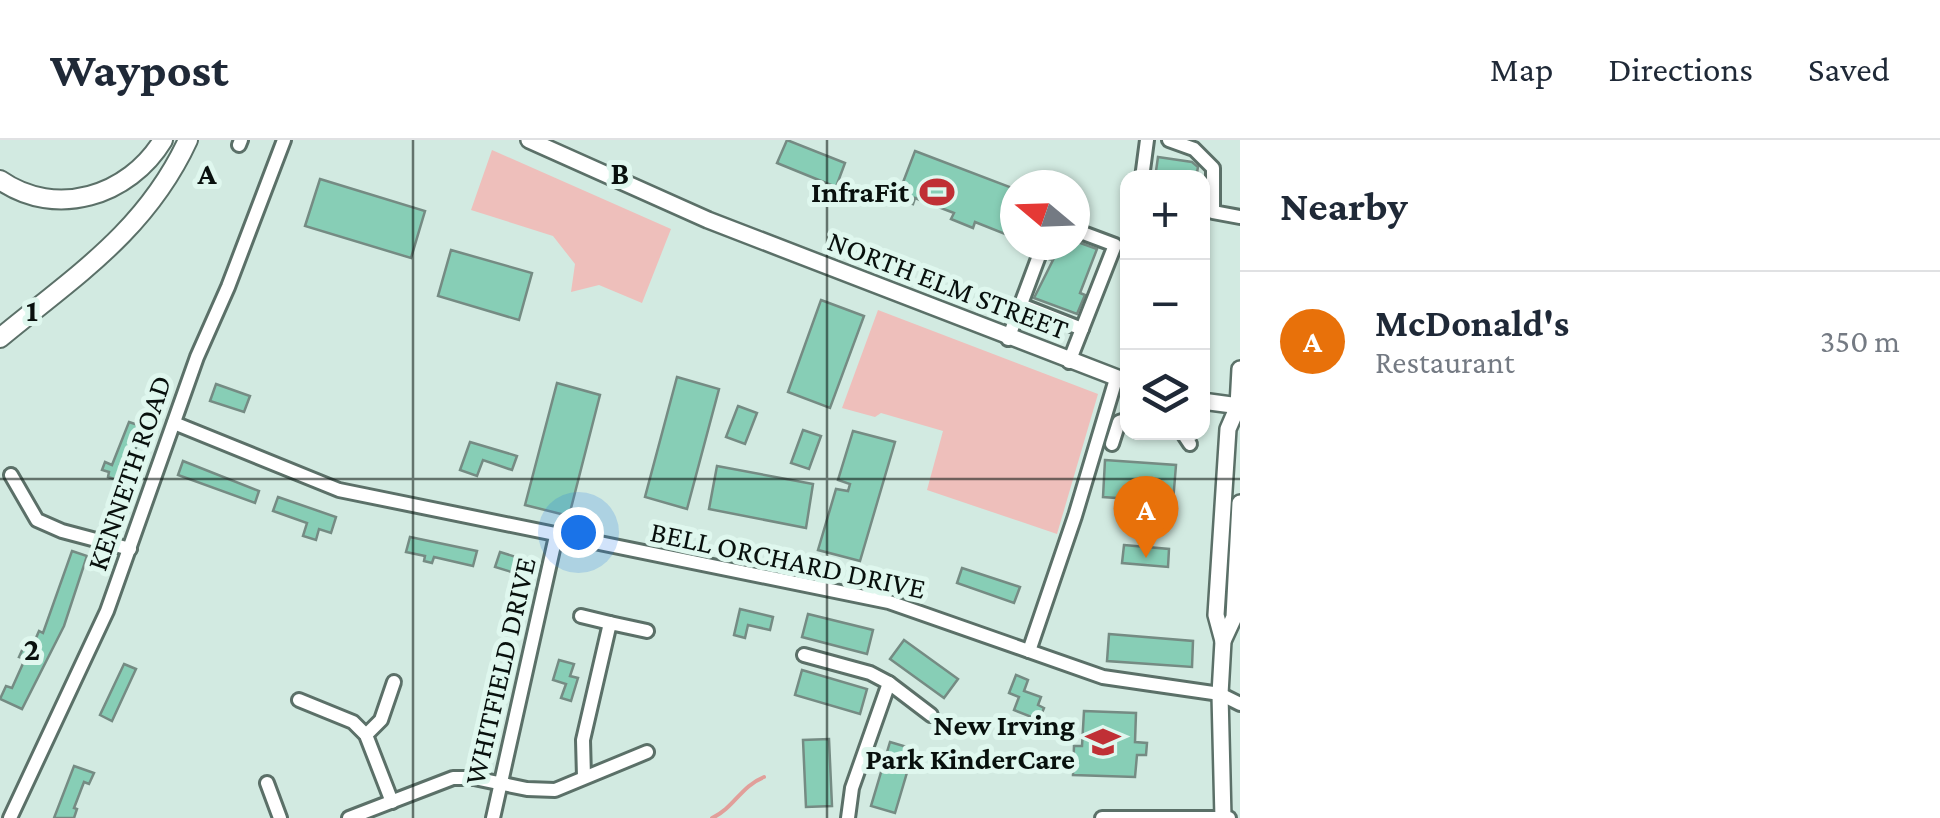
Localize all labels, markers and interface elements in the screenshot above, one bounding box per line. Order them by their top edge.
text: Waypost [50,43,228,96]
text: Map [1490,50,1553,89]
text: Directions [1608,50,1753,89]
text: Saved [1808,50,1890,89]
text: A [196,155,217,191]
text: B [611,155,629,191]
north arrow [1000,170,1090,260]
map controls [1120,170,1210,440]
button: + [1120,170,1210,260]
sports icon: InfraFit [918,173,956,211]
place label: InfraFit [811,175,909,208]
text: Nearby [1280,182,1408,229]
street label: NORTH ELM STREET [823,223,1073,346]
button: − [1120,260,1210,350]
text: 1 [26,292,38,328]
text: McDonald's [1375,302,1569,344]
text: A [1303,323,1322,359]
text: 350 m [1820,323,1900,359]
text: Restaurant [1375,344,1515,380]
button: layers [1120,350,1210,440]
street label: KENNETH ROAD [80,371,177,575]
pin: A [1114,476,1178,558]
your location [553,507,604,558]
street label: BELL ORCHARD DRIVE [648,514,929,605]
street label: WHITFIELD DRIVE [457,554,542,788]
text: 2 [24,631,40,667]
place label: New Irving Park KinderCare [865,708,1075,775]
school or university icon: New Irving Park KinderCare [1084,723,1122,761]

